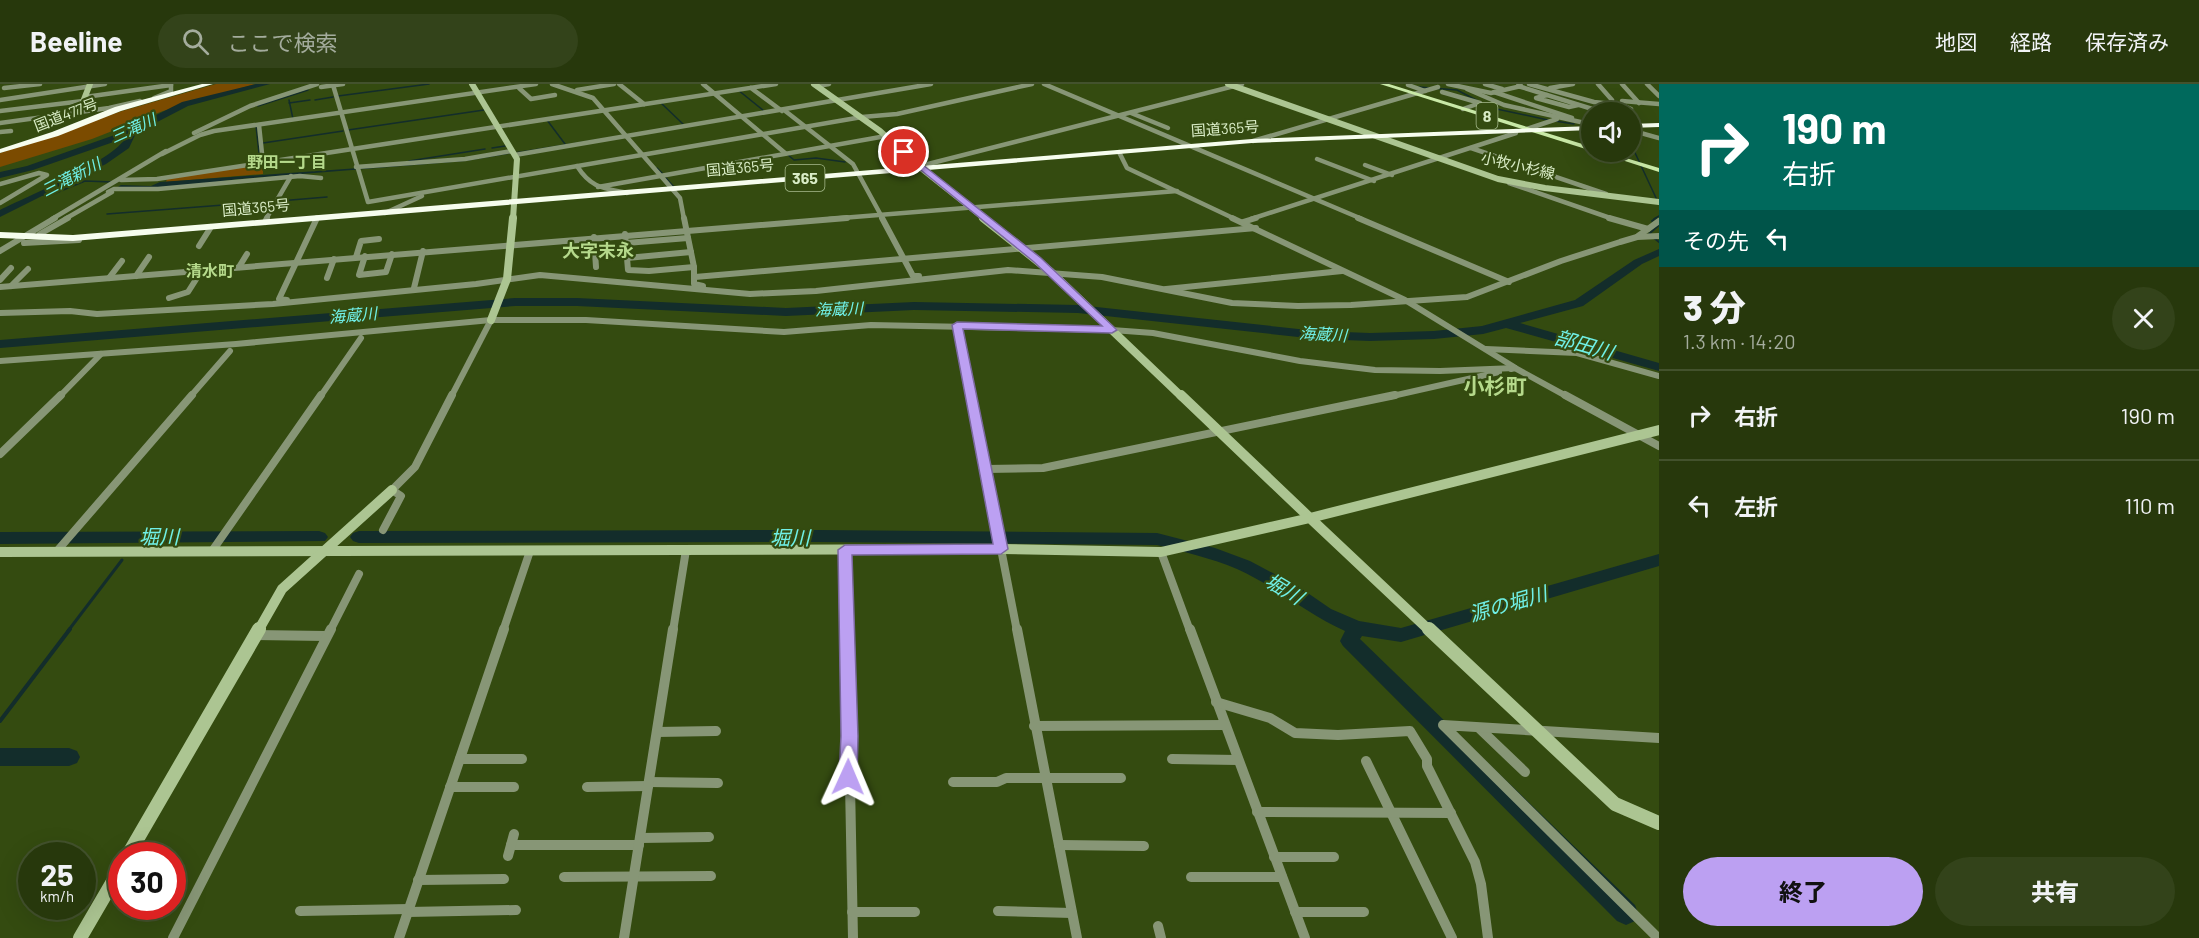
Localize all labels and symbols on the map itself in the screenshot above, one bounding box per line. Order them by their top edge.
street label: 国道477号 [31,94,100,134]
road number: 8 [1476,103,1498,129]
water label: 三滝川 [107,108,160,146]
street label: 国道365号 [1190,117,1260,139]
pin [878,126,929,177]
street label: 小牧小杉線 [1480,148,1557,182]
district label: 野田一丁目 [247,152,327,171]
water label: 三滝新川 [38,153,105,200]
street label: 国道365号 [705,155,775,179]
road number: 365 [786,165,824,191]
street label: 国道365号 [221,195,291,219]
district label: 大字末永 [562,239,634,261]
district label: 清水町 [186,261,234,280]
water label: 海蔵川 [815,298,865,319]
water label: 海蔵川 [328,303,380,326]
water label: 海蔵川 [1299,323,1349,344]
water label: 部田川 [1552,324,1618,364]
district label: 小杉町 [1464,373,1527,398]
water label: 堀川 [139,524,181,548]
water label: 堀川 [770,525,812,549]
water label: 堀川 [1261,568,1310,610]
water label: 源の堀川 [1466,580,1551,626]
position arrow [816,745,880,809]
speed limit sign: 30 [108,842,186,920]

